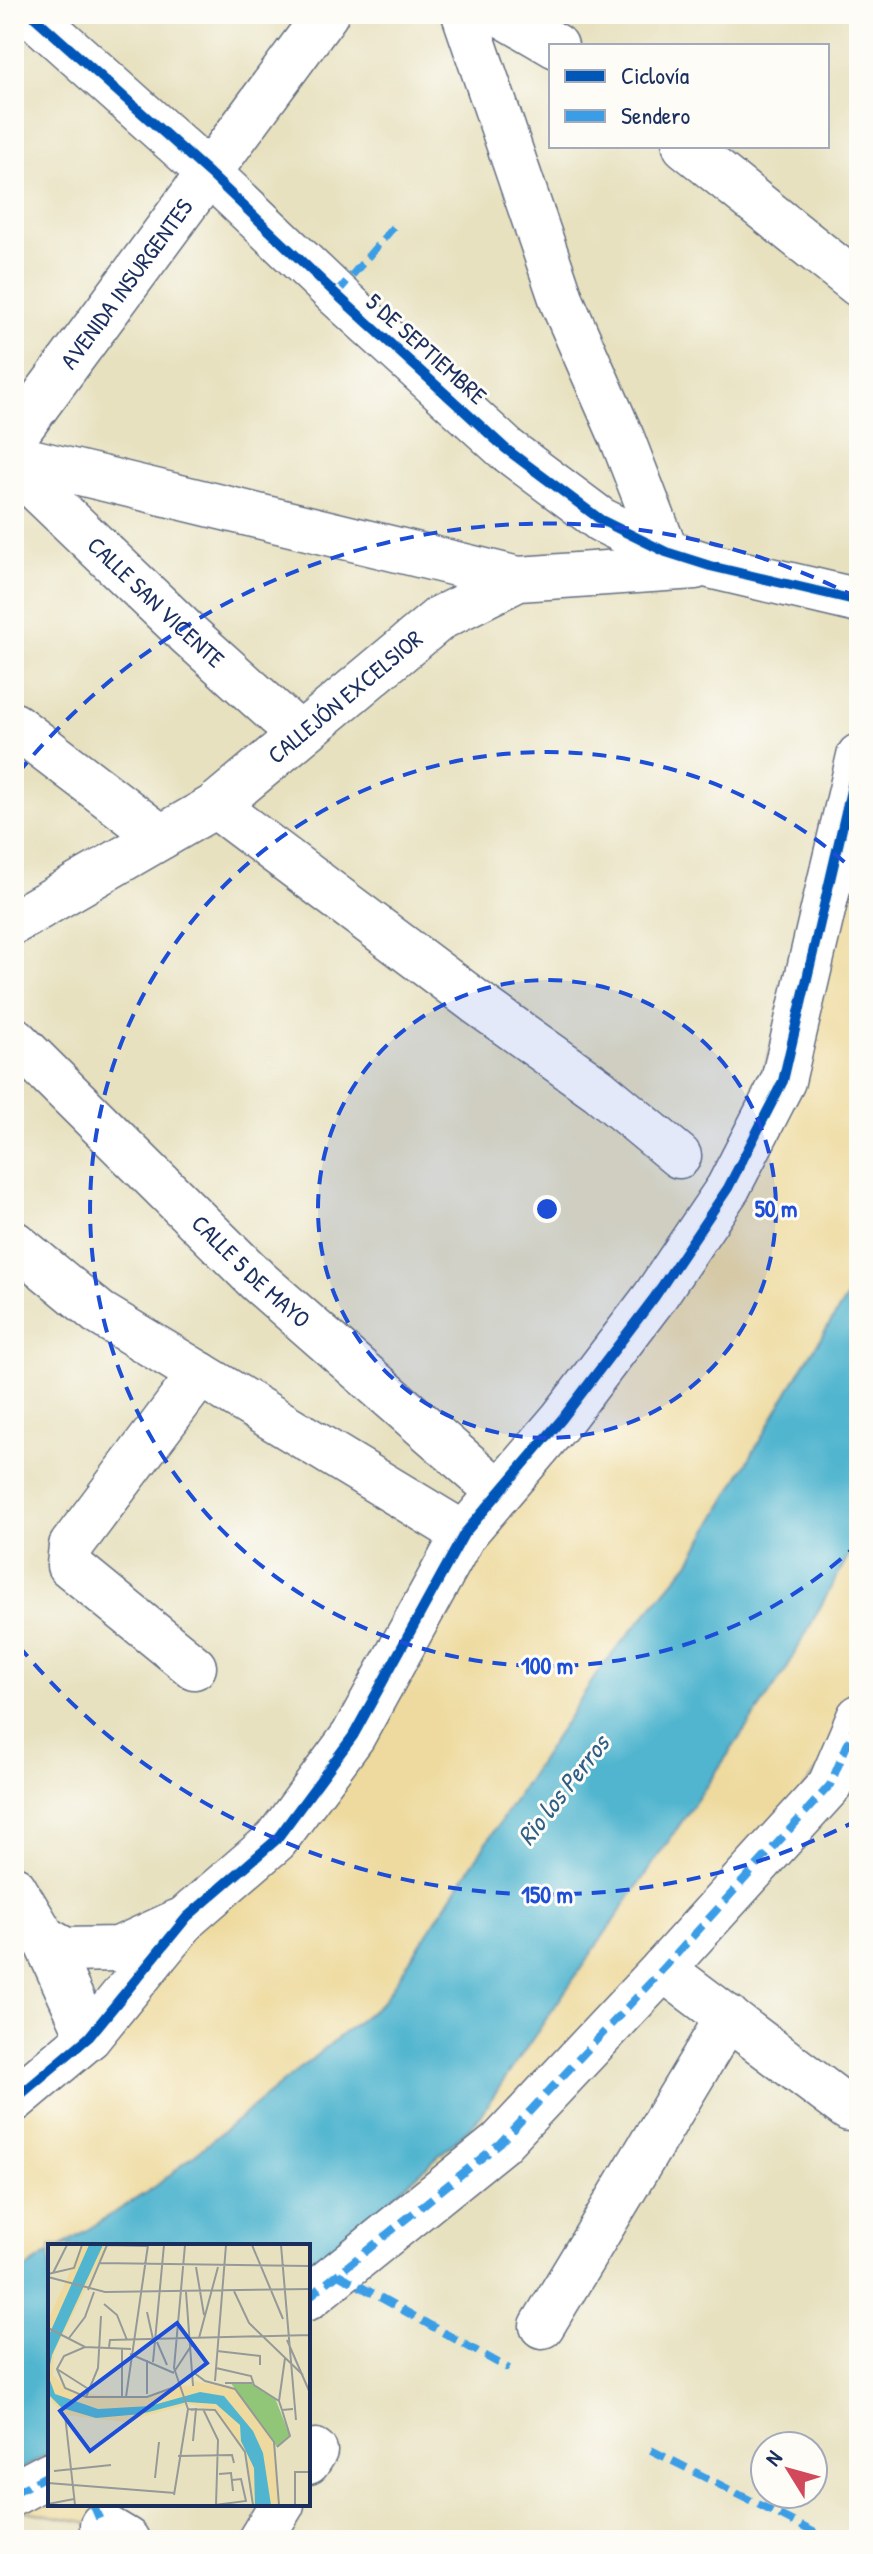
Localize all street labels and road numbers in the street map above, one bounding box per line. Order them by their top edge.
street label: AVENIDA INSURGENTES [52,192,199,375]
street label: 5 DE SEPTIEMBRE [360,286,494,411]
street label: CALLE SAN VICENTE [81,529,232,675]
street label: CALLEJÓN EXCELSIOR [261,622,429,770]
street label: CALLE 5 DE MAYO [185,1207,318,1335]

